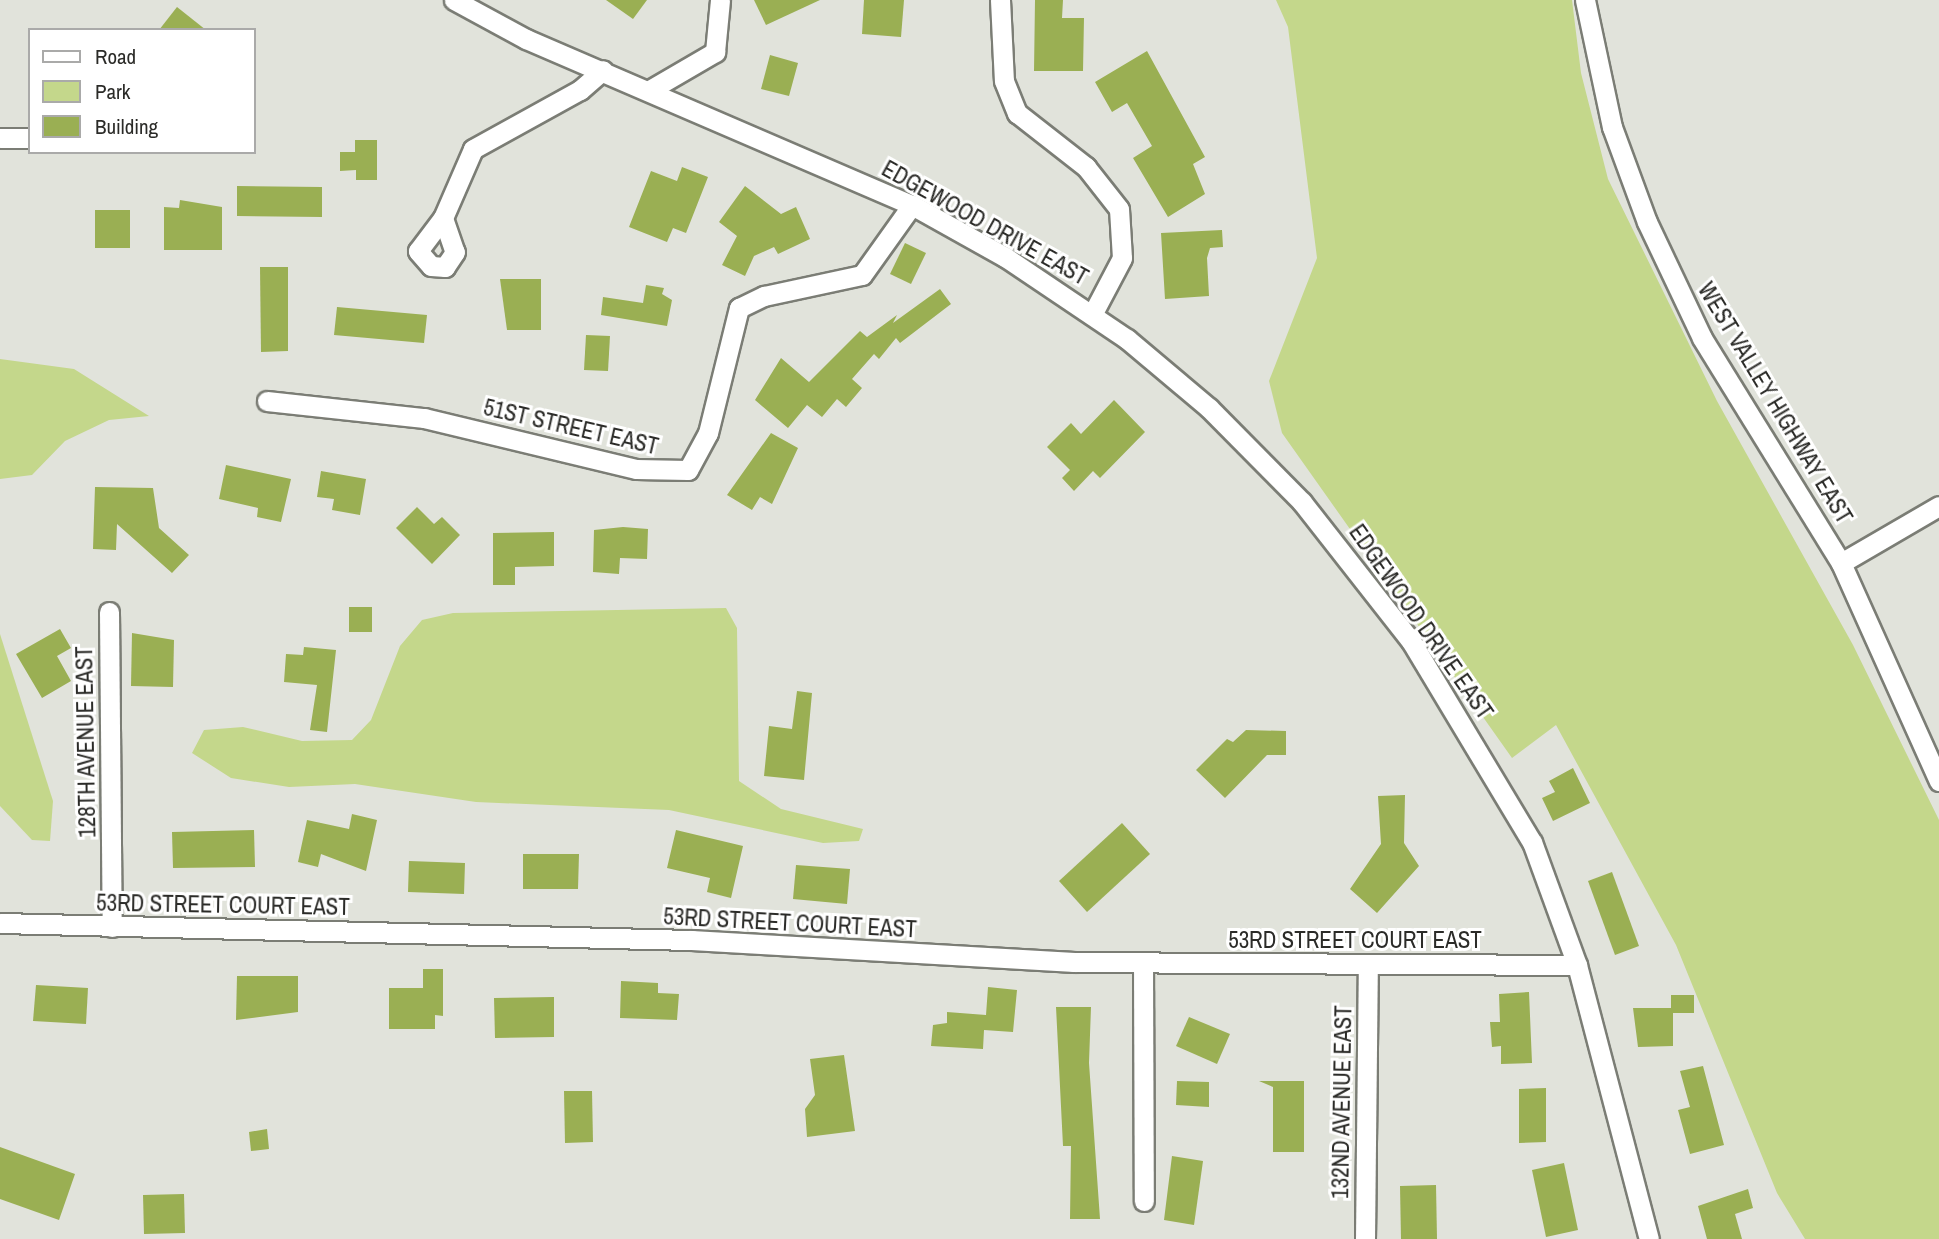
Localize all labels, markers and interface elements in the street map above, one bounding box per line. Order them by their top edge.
legend [28,28,256,154]
text: Road [95,42,136,71]
text: Park [95,77,130,106]
text: Building [95,112,158,141]
street label: EDGEWOOD DRIVE EAST [877,155,1093,291]
street label: WEST VALLEY HIGHWAY EAST [1692,277,1858,529]
street label: 51ST STREET EAST [481,393,661,461]
street label: EDGEWOOD DRIVE EAST [1343,519,1499,725]
street label: 128TH AVENUE EAST [71,646,101,838]
street label: 53RD STREET COURT EAST [96,889,350,921]
street label: 53RD STREET COURT EAST [662,903,918,943]
street label: 53RD STREET COURT EAST [1228,926,1482,954]
street label: 132ND AVENUE EAST [1327,1004,1357,1200]

